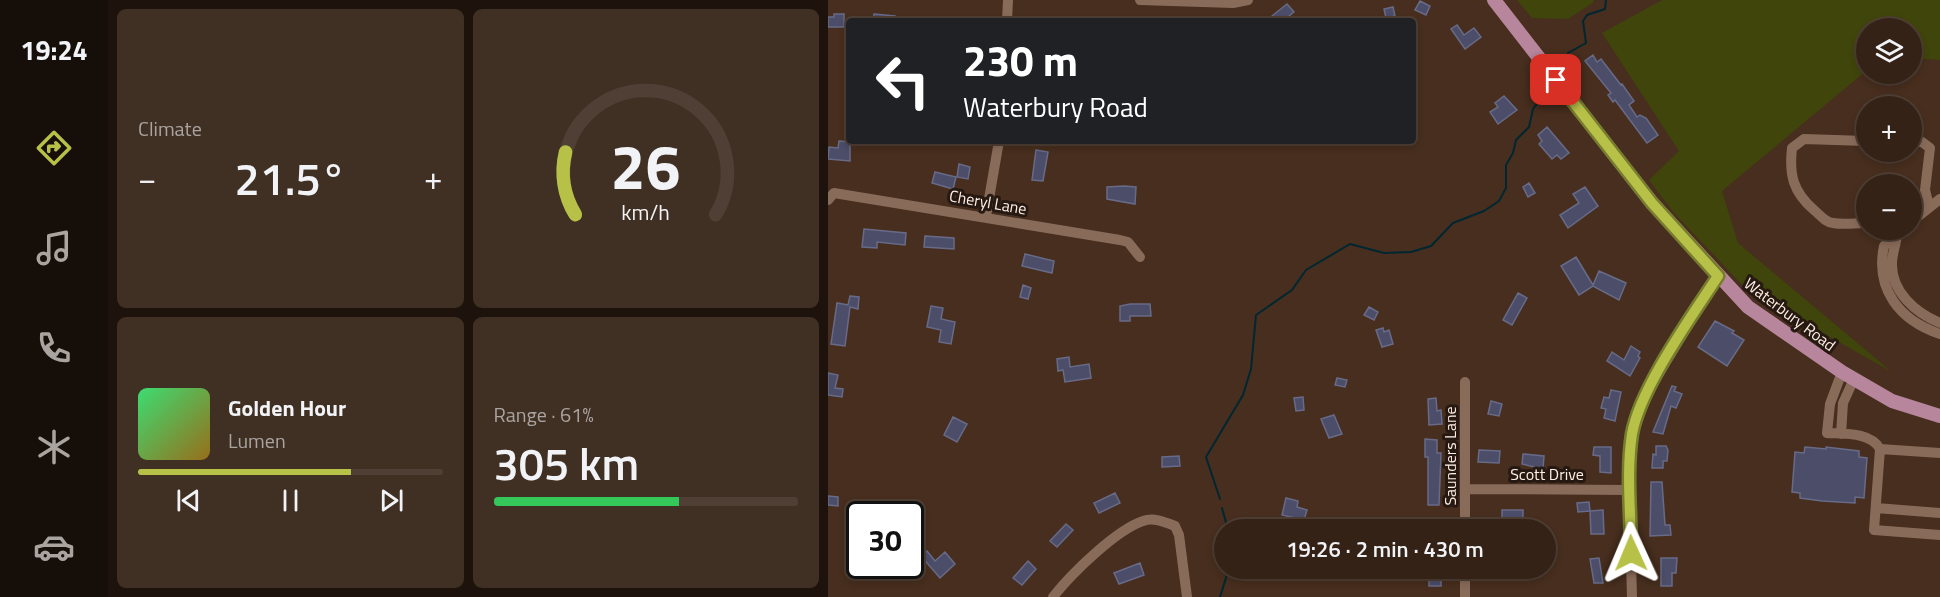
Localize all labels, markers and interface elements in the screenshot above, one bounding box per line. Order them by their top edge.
map controls [1856,18,1922,240]
button: layers [1856,18,1922,84]
text: 230 m [963,28,1078,92]
text: 19:24 [20,29,88,70]
icon: left [864,42,942,120]
pin [1530,54,1581,105]
icon: arrive [1539,63,1572,96]
text: Waterbury Road [963,86,1148,127]
button: + [1856,96,1922,162]
text: Climate [138,113,202,144]
text: 26 [611,118,681,213]
icon: directions [33,127,75,169]
text: 21.5° [234,144,346,212]
text: − [138,153,156,203]
text: + [424,153,443,203]
button: − [1856,174,1922,240]
street label: Cheryl Lane [947,183,1029,221]
text: km/h [621,197,670,229]
icon: music [33,227,75,269]
street label: Waterbury Road [1739,271,1841,357]
icon: phone [33,327,75,369]
text: Golden Hour [228,391,346,425]
text: Range · 61% [494,399,594,430]
street label: Saunders Lane [1438,406,1462,506]
text: Lumen [228,425,286,456]
icon: climate [33,426,75,468]
text: 305 km [494,429,639,497]
street label: Scott Drive [1510,462,1584,486]
icon: previous [172,484,205,517]
icon: pause [274,484,307,517]
icon: next [375,484,408,517]
speed limit sign: 30 [846,501,924,579]
position arrow [1599,521,1663,585]
icon: car [33,526,75,568]
text: 19:26 · 2 min · 430 m [1286,532,1484,566]

